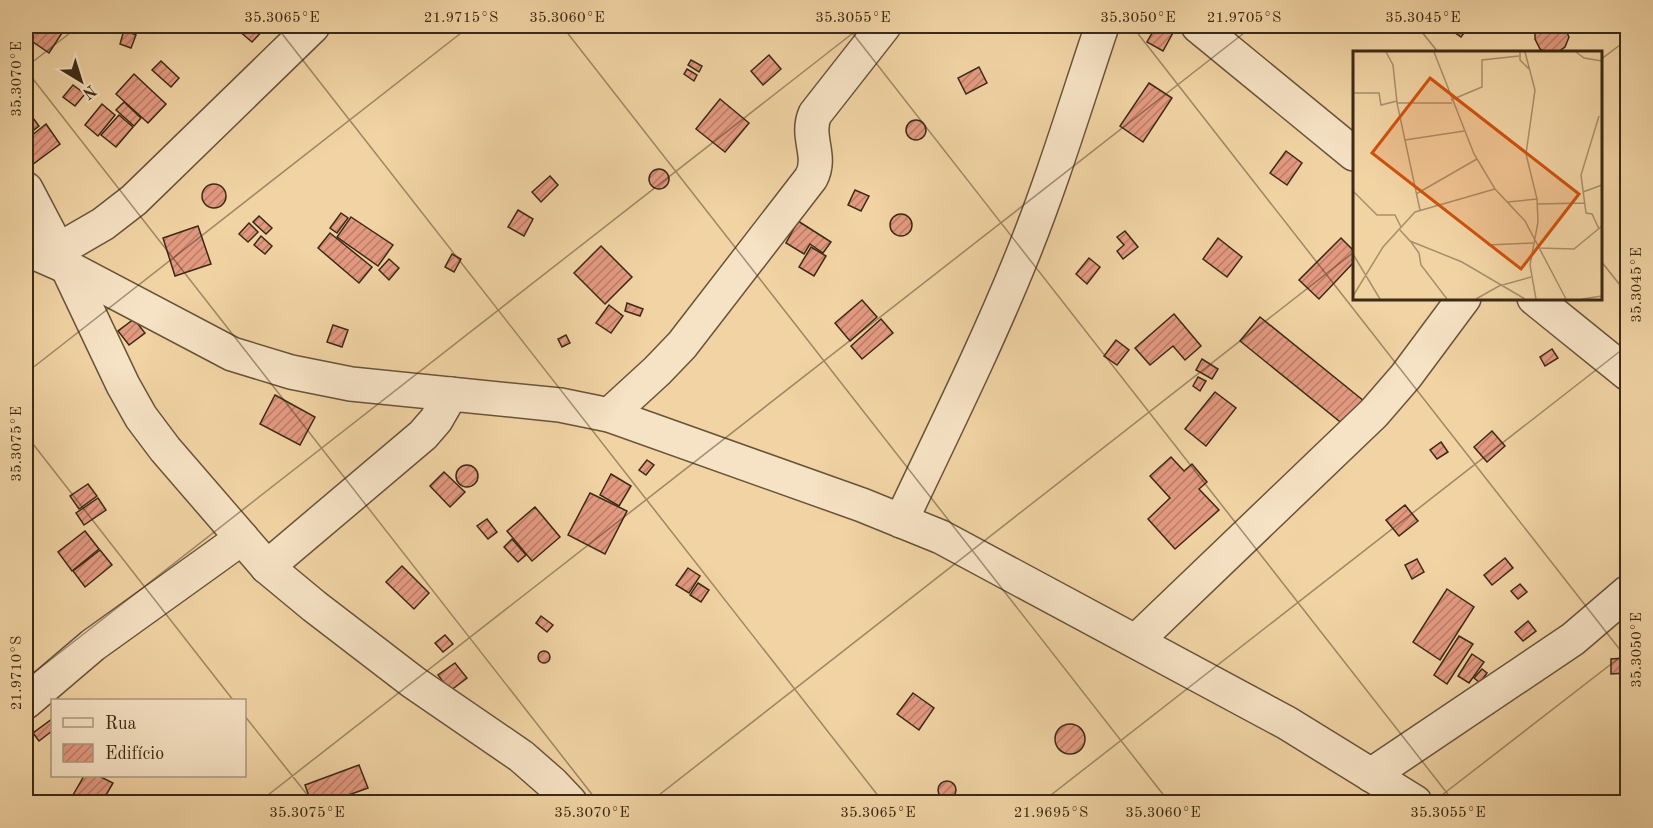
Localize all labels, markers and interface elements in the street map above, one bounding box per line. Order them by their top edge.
text: 35.3065°E [244,11,320,26]
text: 21.9715°S [424,11,498,26]
text: 35.3060°E [529,11,605,26]
text: 35.3055°E [815,11,891,26]
text: 35.3050°E [1100,11,1176,26]
text: 21.9705°S [1207,11,1281,26]
text: 35.3045°E [1385,11,1461,26]
text: 35.3070°E [10,41,25,117]
north arrow [51,51,111,111]
inset map [1353,51,1602,300]
text: N [79,81,99,102]
text: 35.3045°E [1630,247,1645,323]
text: 35.3075°E [10,406,25,482]
text: 35.3050°E [1630,612,1645,688]
text: 21.9710°S [10,636,25,710]
legend [51,699,246,777]
text: Rua [105,715,136,733]
text: Edifício [105,745,164,763]
text: 35.3075°E [269,806,345,821]
text: 35.3070°E [554,806,630,821]
text: 35.3065°E [840,806,916,821]
text: 21.9695°S [1014,806,1088,821]
text: 35.3060°E [1125,806,1201,821]
text: 35.3055°E [1410,806,1486,821]

